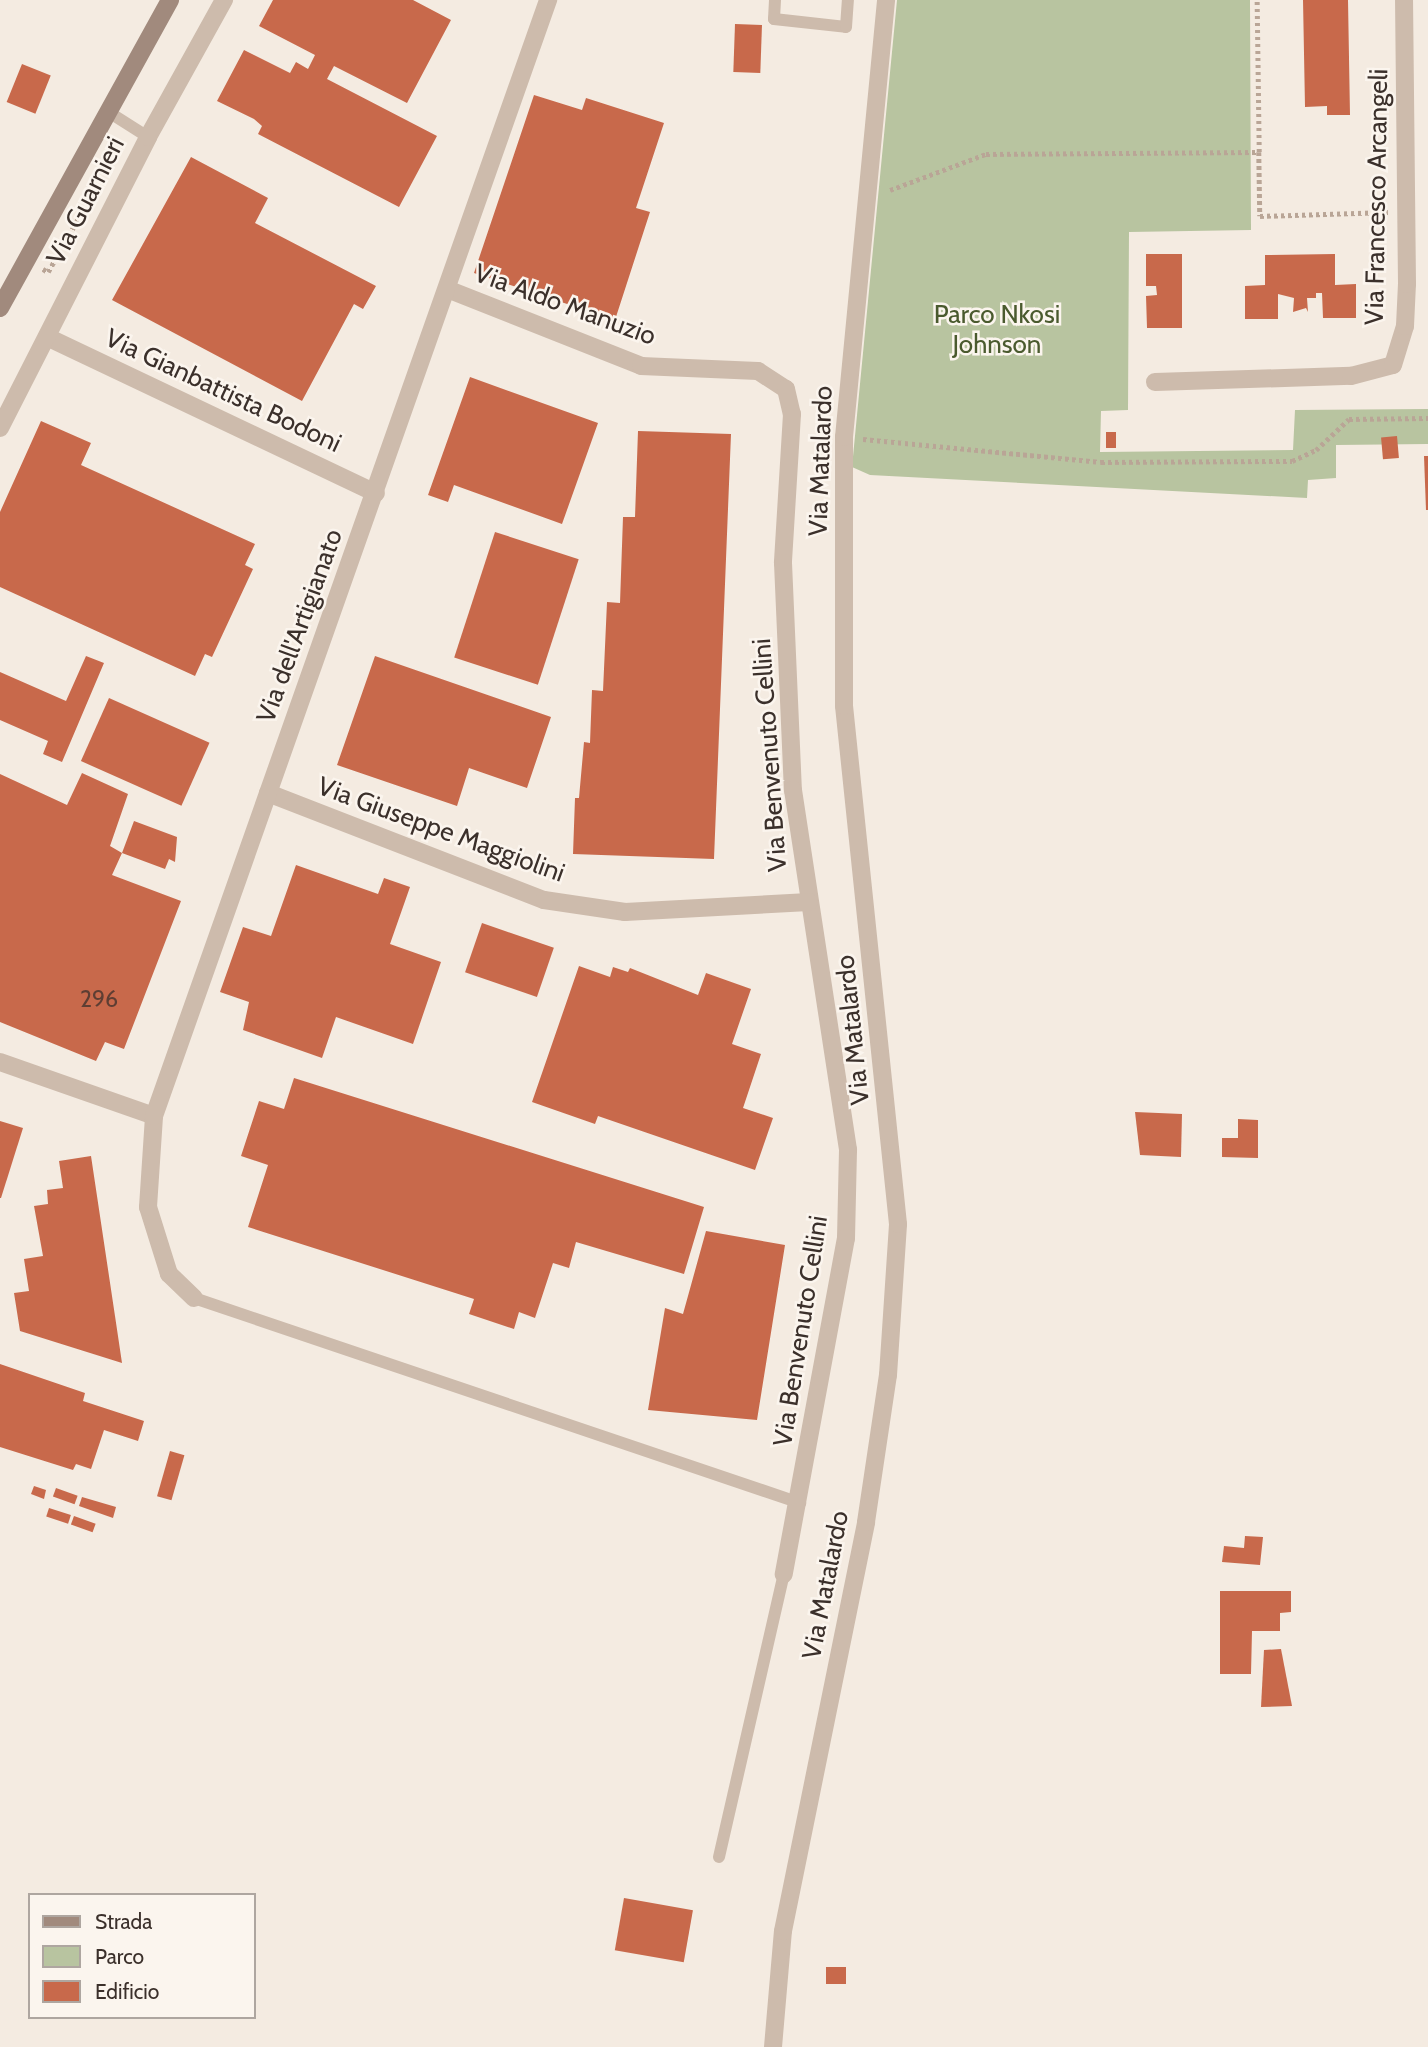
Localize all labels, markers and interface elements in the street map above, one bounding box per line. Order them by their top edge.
street label: Via Francesco Arcangeli [1359,69,1395,325]
street label: Via Guarnieri [40,132,132,270]
street label: Via Aldo Manuzio [470,258,660,352]
park label: Parco Nkosi Johnson [934,299,1060,360]
street label: Via Gianbattista Bodoni [100,323,346,459]
street label: Via Matalardo [803,385,839,537]
street label: Via dell'Artigianato [251,525,349,727]
street label: Via Benvenuto Cellini [746,637,794,873]
street label: Via Giuseppe Maggiolini [313,771,569,889]
street label: Via Matalardo [830,954,876,1106]
house number: 296 [80,985,118,1013]
street label: Via Benvenuto Cellini [767,1213,835,1449]
street label: Via Matalardo [796,1508,856,1662]
legend [28,1893,256,2019]
text: Strada [95,1909,152,1934]
text: Parco [95,1944,144,1969]
text: Edificio [95,1979,159,2004]

